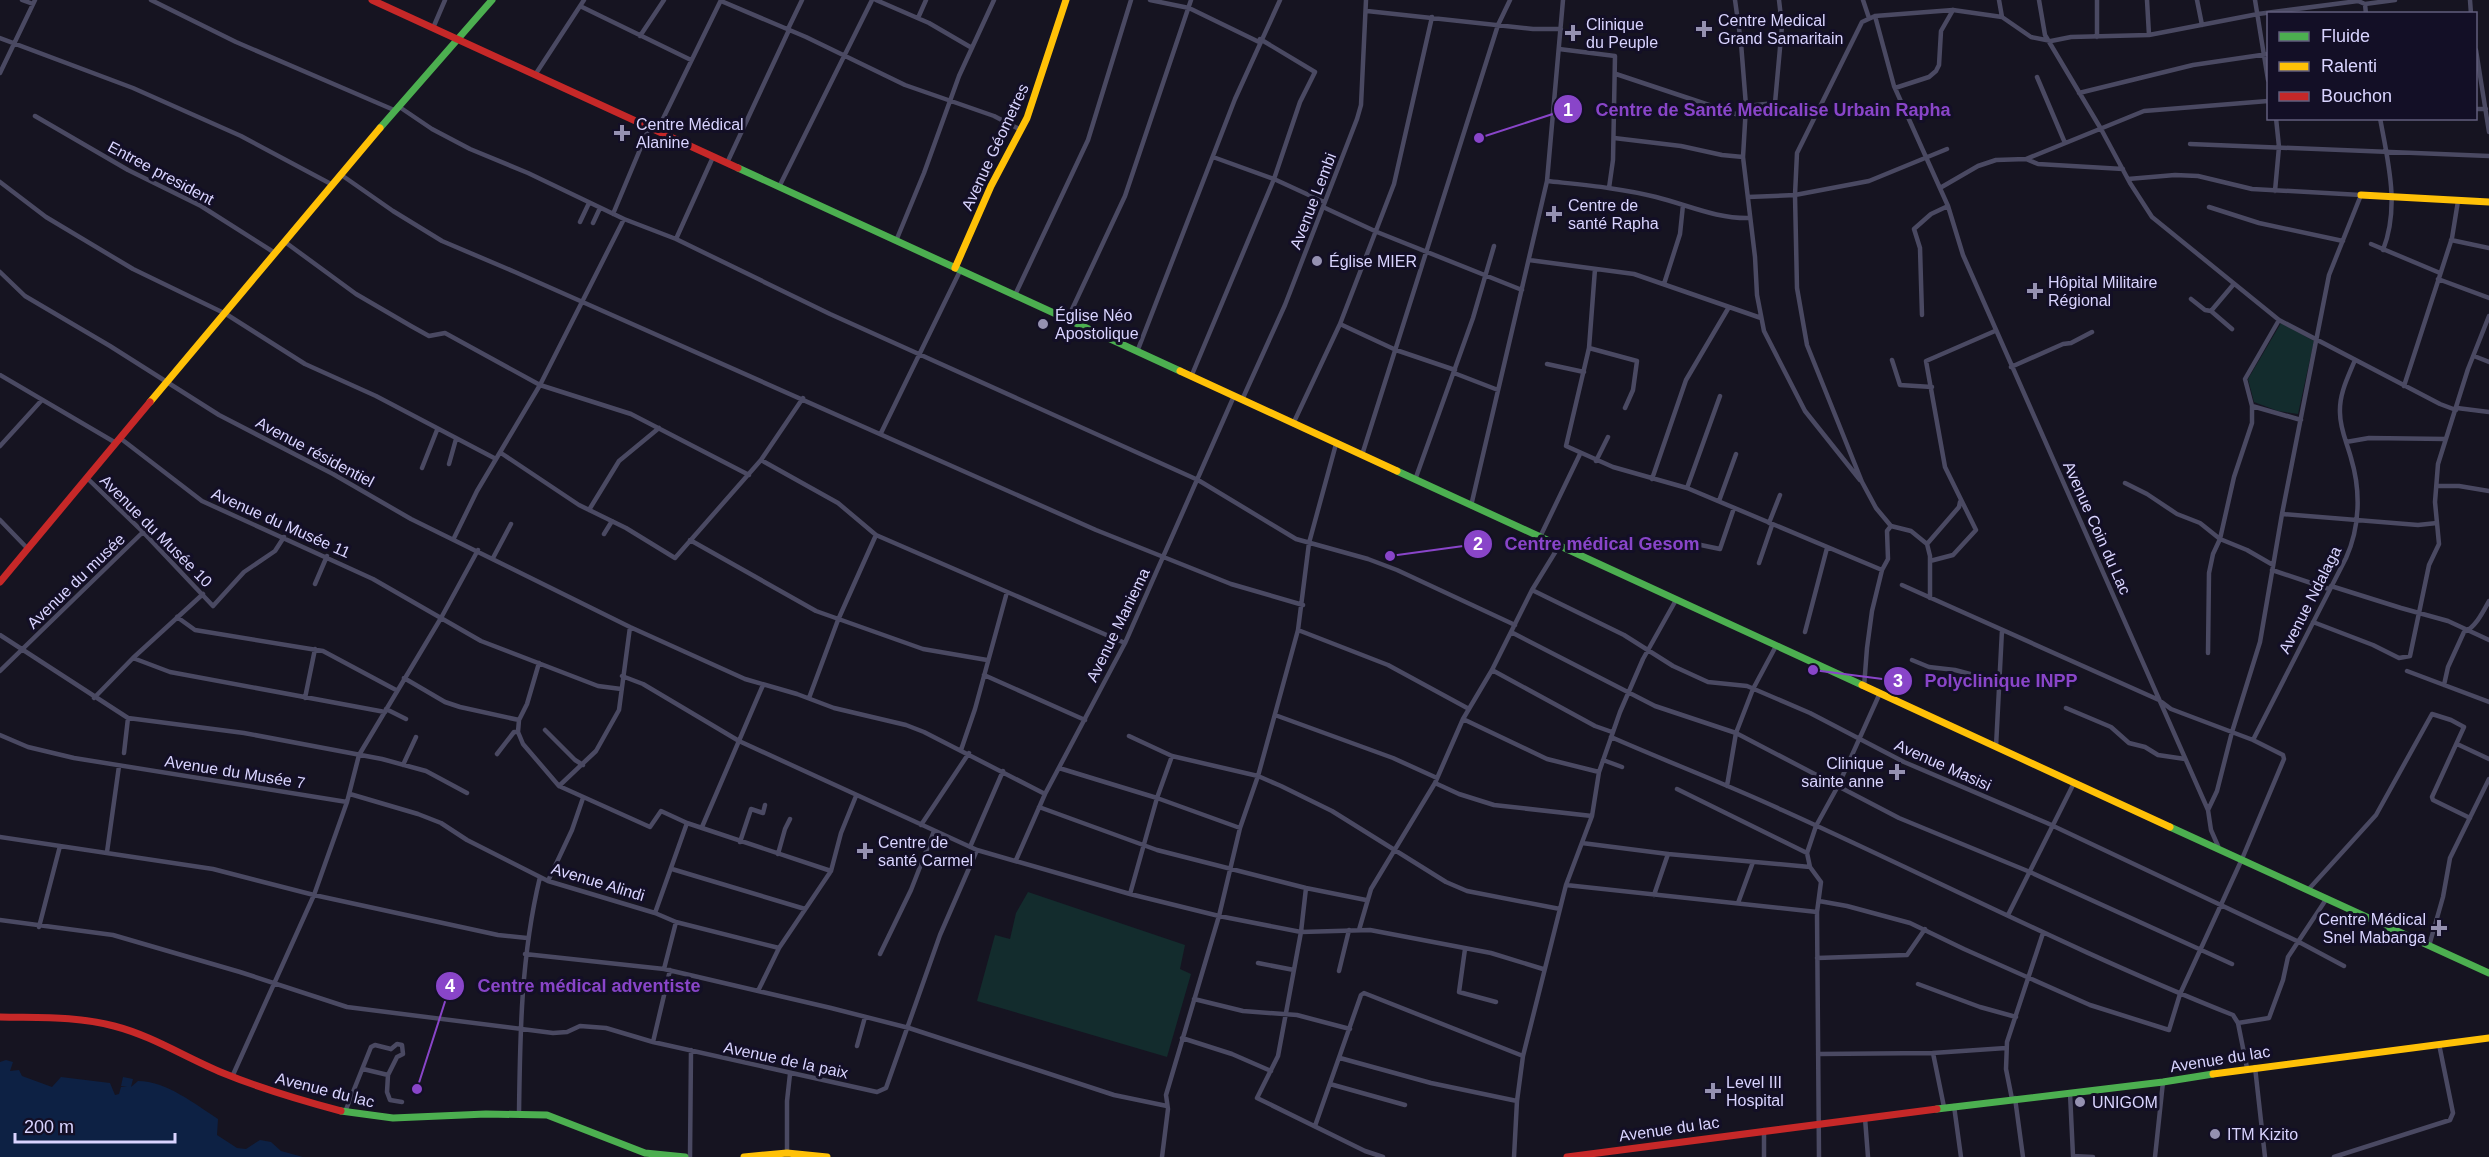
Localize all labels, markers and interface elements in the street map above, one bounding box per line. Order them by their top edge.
place label: Centre Medical Grand Samaritain [1718,12,1843,47]
legend [2267,12,2477,120]
place label: Clinique du Peuple [1586,16,1658,51]
marker: Centre Medical Grand Samaritain [1695,20,1713,38]
marker: Clinique du Peuple [1564,24,1582,42]
text: Fluide [2321,26,2370,46]
text: Ralenti [2321,56,2377,76]
street label: Avenue Géometres [958,81,1032,213]
text: Bouchon [2321,86,2392,106]
callout: Centre de Santé Medicalise Urbain Rapha [1553,91,1962,127]
text: 1 [1563,100,1573,120]
text: Centre de Santé Medicalise Urbain Rapha [1595,100,1952,120]
place label: Centre Médical Alanine [636,116,744,151]
marker: Centre Médical Alanine [613,124,631,142]
street label: Entree president [105,138,217,208]
street label: Avenue Lembi [1287,150,1339,252]
place label: Centre de santé Rapha [1568,197,1659,232]
marker: Centre de santé Rapha [1545,205,1563,223]
place label: Église MIER [1329,252,1417,270]
marker: Église MIER [1310,254,1324,268]
place label: Hôpital Militaire Régional [2048,274,2157,309]
marker: Hôpital Militaire Régional [2026,282,2044,300]
place label: Église Néo Apostolique [1055,306,1139,342]
marker: Église Néo Apostolique [1036,317,1050,331]
street label: Avenue résidentiel [253,414,377,490]
street label: Avenue Coin du Lac [2060,459,2134,597]
street label: Avenue du Musée 10 [97,472,215,590]
street label: Avenue du Musée 11 [209,485,353,561]
callout: Centre médical Gesom [1463,526,1712,562]
street label: Avenue du musée [24,530,128,632]
text: 2 [1473,534,1483,554]
text: Centre médical Gesom [1504,534,1700,554]
street label: Avenue Ndalaga [2276,543,2344,656]
street label: Avenue Maniema [1083,565,1153,685]
callout: Polyclinique INPP [1883,663,2090,699]
text: 3 [1893,671,1903,691]
text: Polyclinique INPP [1924,671,2078,691]
street label: Avenue Masisi [1892,736,1994,794]
street label: Avenue du Musée 7 [164,752,307,792]
place label: Clinique sainte anne [1801,755,1884,790]
marker: Clinique sainte anne [1888,763,1906,781]
place label: Centre de santé Carmel [878,834,973,869]
marker: Centre de santé Carmel [856,842,874,860]
street label: Avenue Alindi [549,860,647,904]
place label: Centre Médical Snel Mabanga [2318,911,2426,946]
marker: Centre Médical Snel Mabanga [2430,919,2448,937]
callout: Centre médical adventiste [435,968,712,1004]
text: 4 [445,976,455,996]
text: Centre médical adventiste [477,976,701,996]
street label: Avenue de la paix [722,1038,850,1082]
street label: Avenue du lac [2169,1043,2271,1075]
street label: Avenue du lac [274,1070,376,1110]
place label: Level III Hospital [1726,1074,1784,1109]
marker: Level III Hospital [1704,1082,1722,1100]
place label: UNIGOM [2092,1094,2158,1111]
marker: UNIGOM [2073,1095,2087,1109]
scale bar [15,1106,176,1144]
street label: Avenue du lac [1618,1114,1720,1144]
text: 200 m [24,1117,74,1137]
place label: ITM Kizito [2227,1126,2298,1143]
marker: ITM Kizito [2208,1127,2222,1141]

